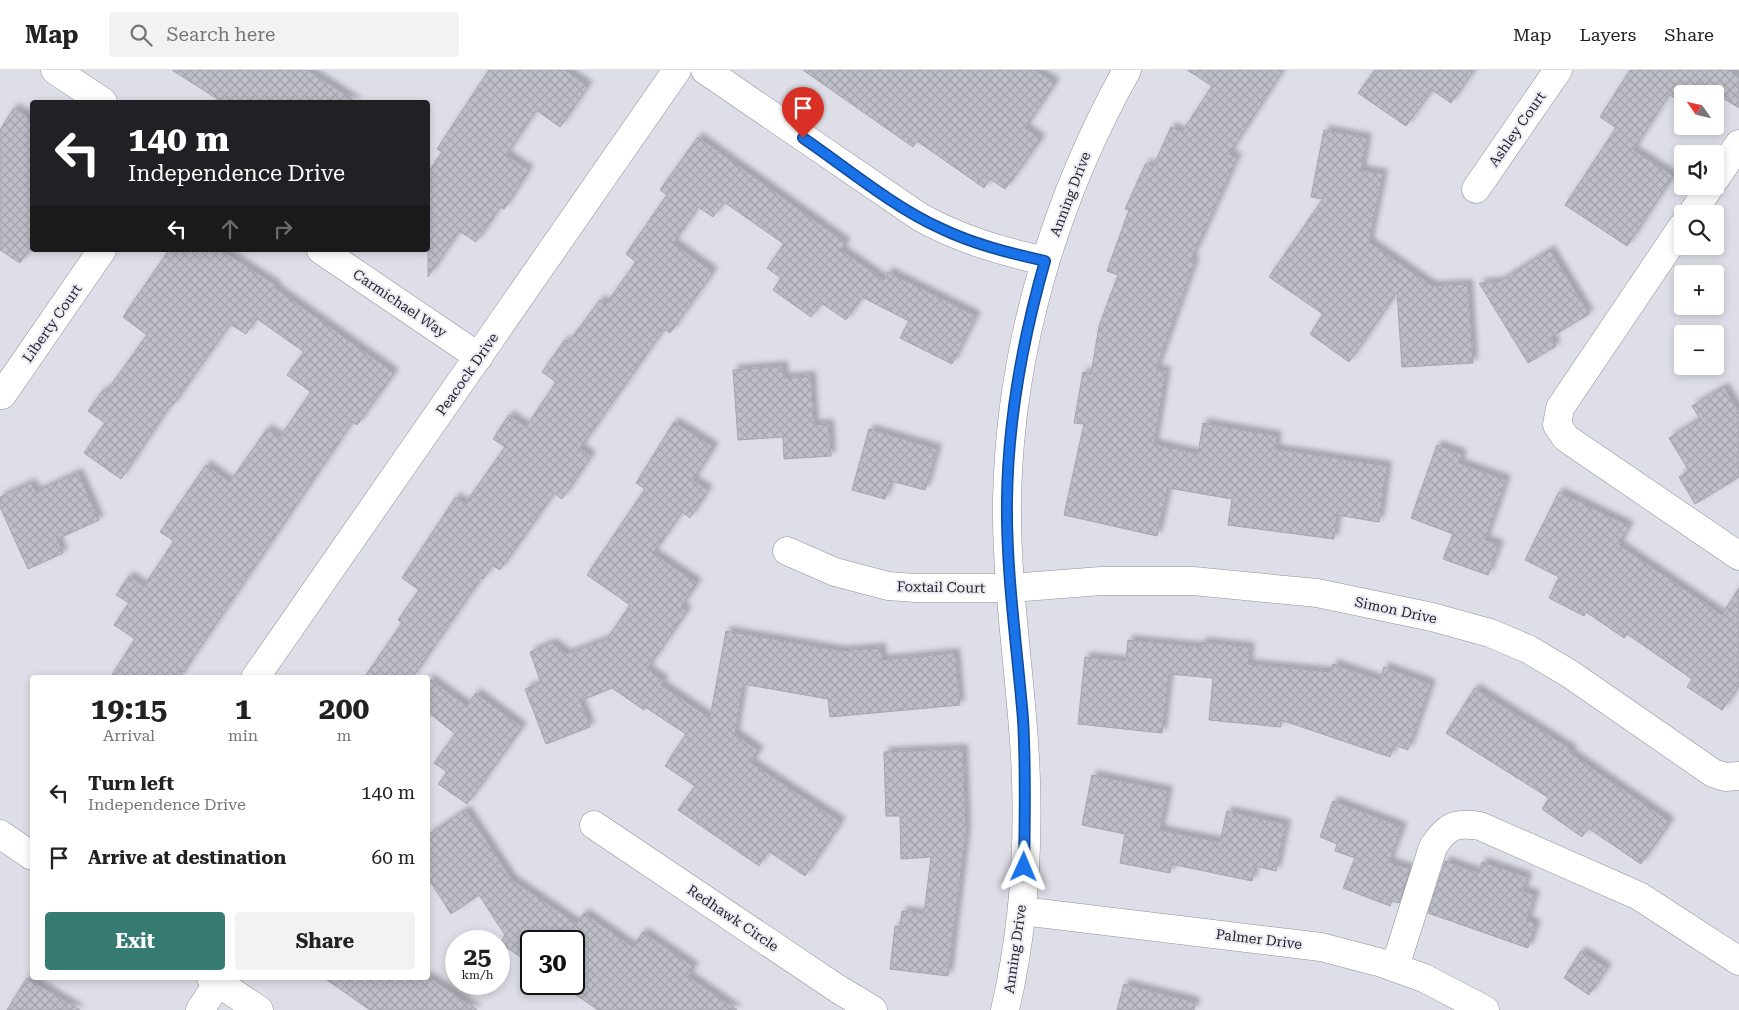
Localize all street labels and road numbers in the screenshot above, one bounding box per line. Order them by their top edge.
street label: Ashley Court [1485,88,1549,170]
street label: Anning Drive [1047,149,1094,239]
street label: Carmichael Way [350,266,450,341]
street label: Liberty Court [19,281,85,365]
street label: Peacock Drive [433,329,502,418]
street label: Foxtail Court [897,578,985,596]
street label: Simon Drive [1353,593,1439,627]
street label: Redhawk Circle [684,882,782,955]
street label: Anning Drive [1001,903,1029,994]
street label: Palmer Drive [1215,926,1303,952]

